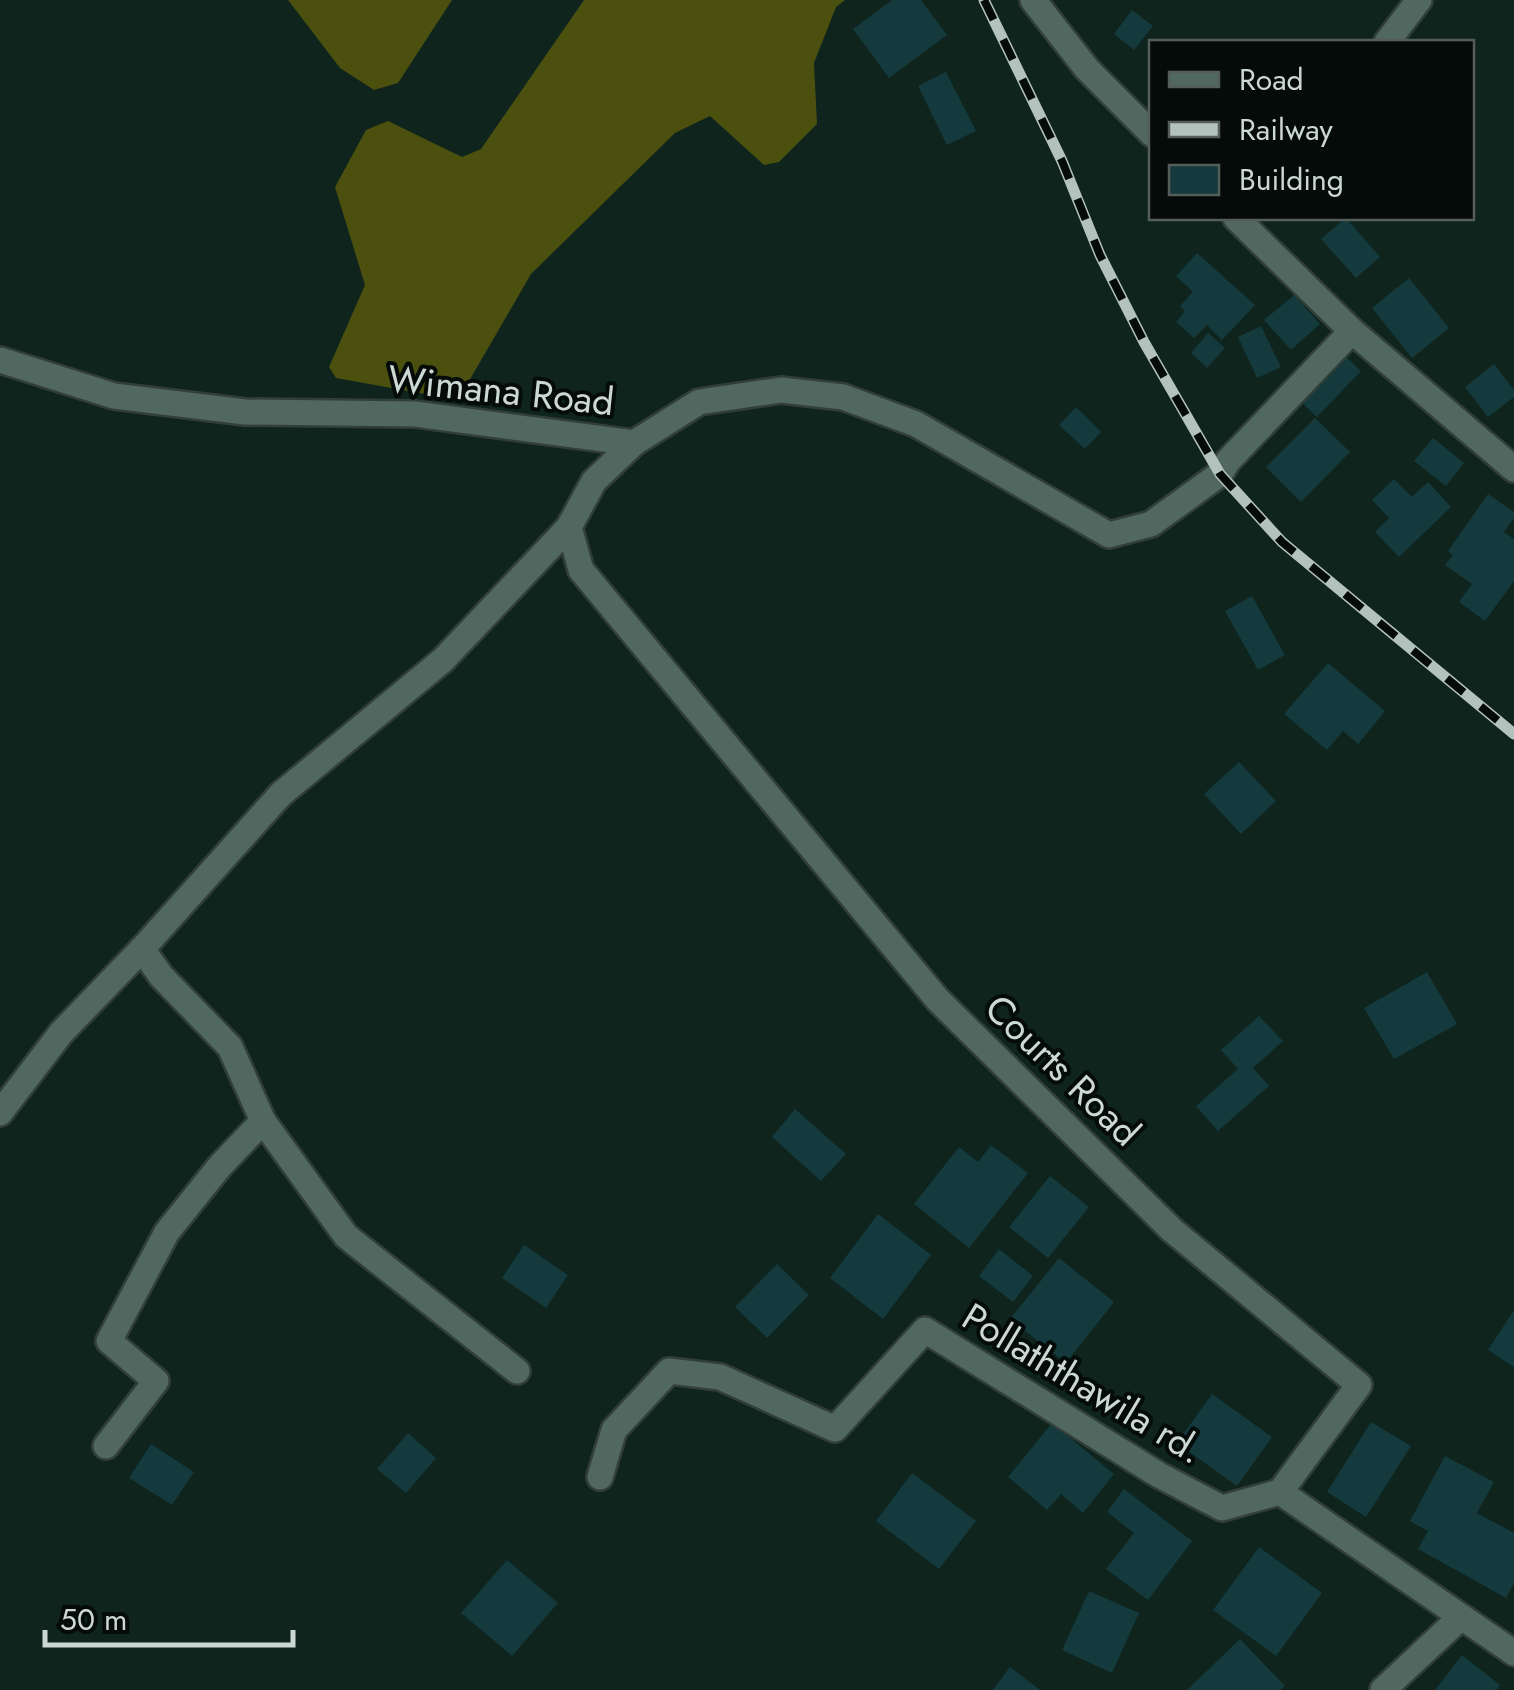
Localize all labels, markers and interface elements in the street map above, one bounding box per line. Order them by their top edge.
legend [1149,40,1474,220]
text: Road [1239,58,1304,101]
text: Railway [1239,108,1334,151]
text: Building [1239,158,1344,201]
street label: Wimana Road [385,351,617,429]
street label: Courts Road [973,982,1153,1158]
street label: Pollaththawila rd. [952,1289,1214,1477]
scale bar [45,1585,292,1647]
text: 50 m [60,1598,127,1641]

